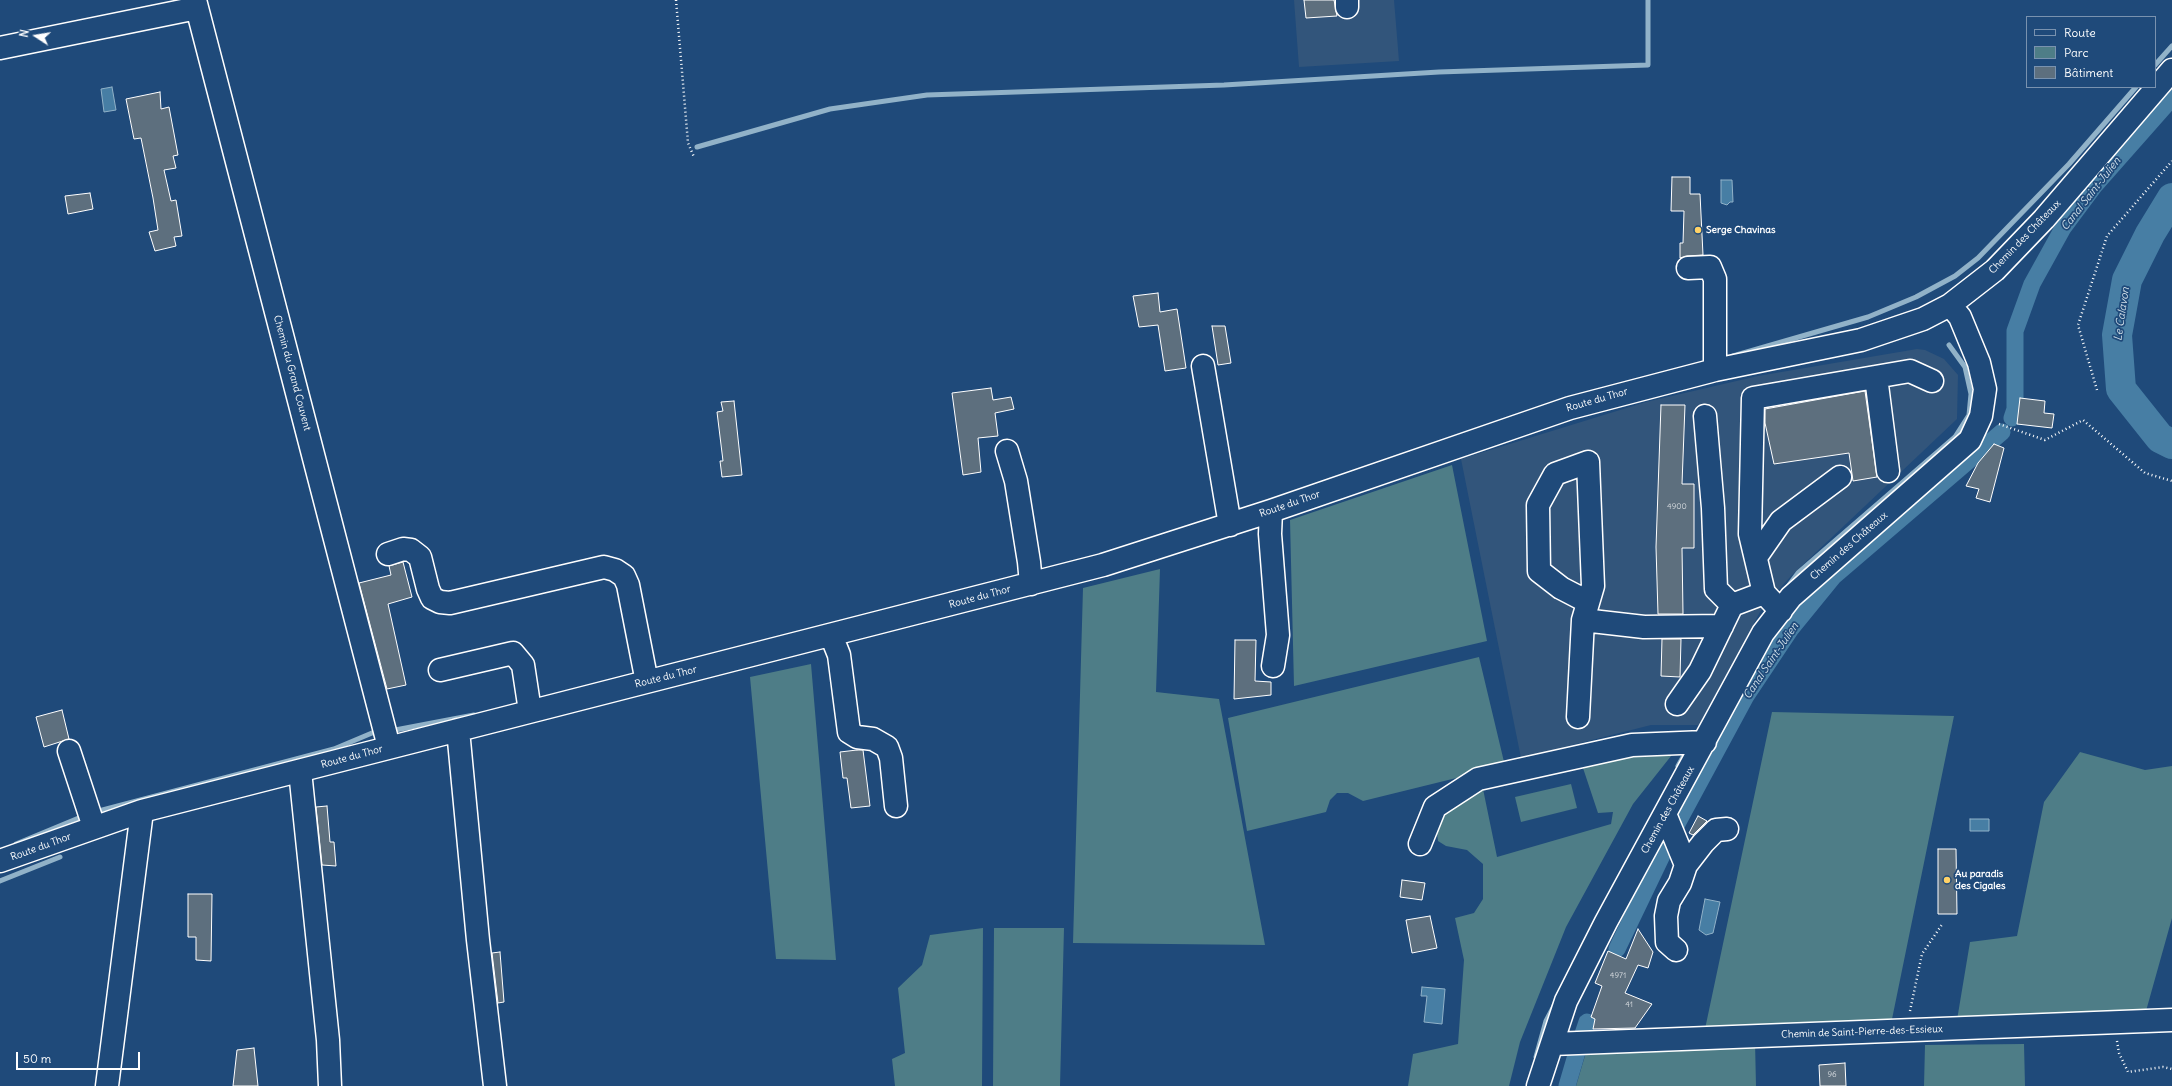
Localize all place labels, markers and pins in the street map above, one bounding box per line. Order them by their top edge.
place label: Serge Chavinas [1706,224,1775,236]
marker: Serge Chavinas [1693,225,1703,235]
place label: Au paradis des Cigales [1955,868,2005,892]
marker: Au paradis des Cigales [1942,875,1952,885]

